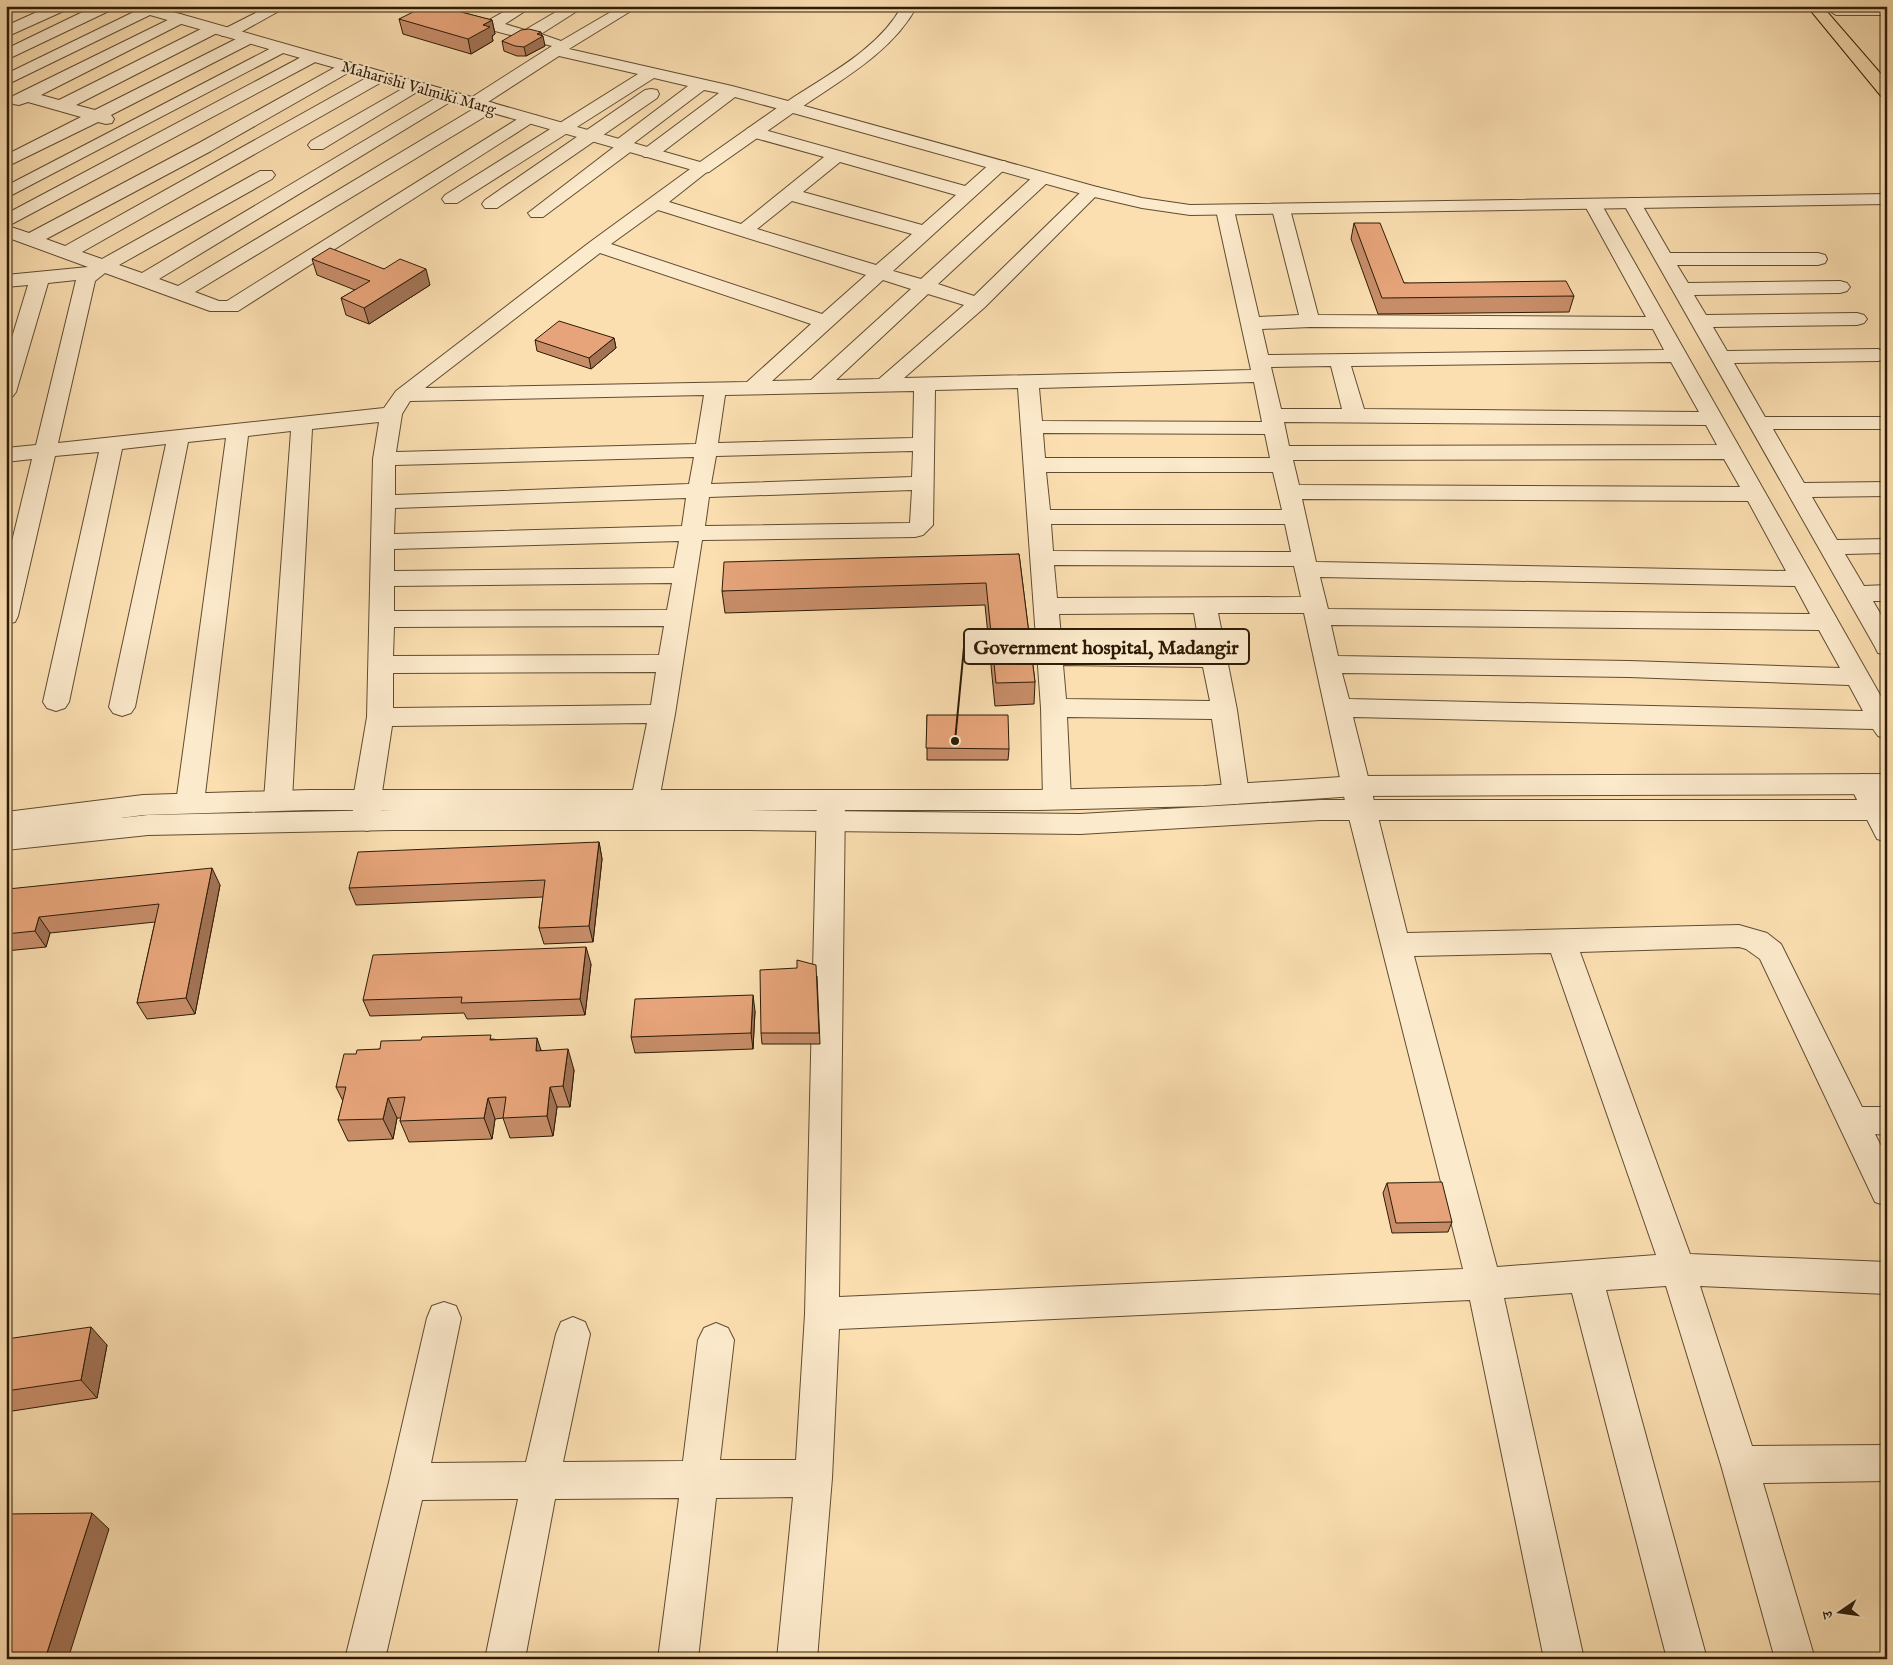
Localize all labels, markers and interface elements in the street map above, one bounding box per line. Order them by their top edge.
street label: Maharishi Valmiki Marg [339,57,498,121]
callout: Government hospital, Madangir [964,629,1249,664]
text: Government hospital, Madangir [973,636,1239,661]
north arrow [1816,1588,1866,1638]
text: उ [1819,1608,1838,1621]

